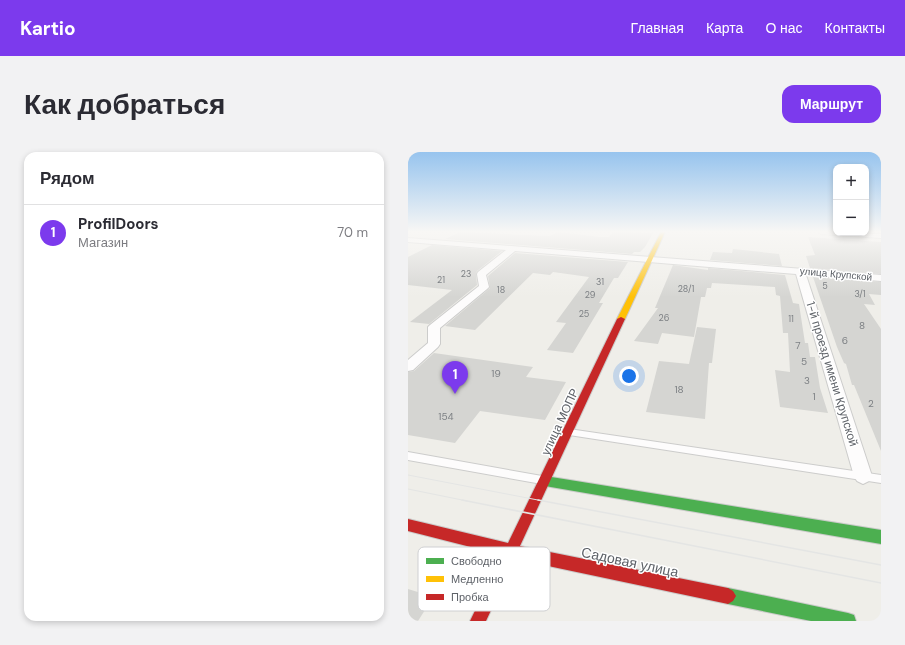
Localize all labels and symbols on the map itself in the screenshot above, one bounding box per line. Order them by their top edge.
street label: улица Крупской [799,264,873,284]
house number: 23 [461,268,471,280]
house number: 21 [437,274,445,286]
house number: 31 [596,276,604,288]
house number: 5 [822,280,828,292]
house number: 28/1 [678,283,694,295]
house number: 18 [497,284,505,296]
house number: 3/1 [854,288,866,300]
house number: 29 [585,289,596,301]
street label: 1-й проезд имени Крупской [803,300,861,448]
house number: 25 [579,308,589,320]
house number: 26 [659,312,670,324]
house number: 11 [788,313,794,325]
house number: 8 [859,319,865,332]
house number: 6 [842,334,848,347]
house number: 7 [795,339,801,352]
house number: 5 [801,355,807,368]
pin: 1 [442,361,468,394]
your location [619,366,639,386]
house number: 19 [491,367,501,380]
house number: 3 [804,374,810,387]
house number: 18 [674,383,684,396]
street label: улица МОПР [538,386,582,458]
house number: 1 [812,390,816,402]
house number: 2 [868,397,874,410]
house number: 154 [438,410,454,423]
street label: Садовая улица [580,543,680,581]
legend [418,547,550,611]
text: Свободно [451,554,502,568]
text: Медленно [451,572,503,586]
text: Пробка [451,590,489,604]

